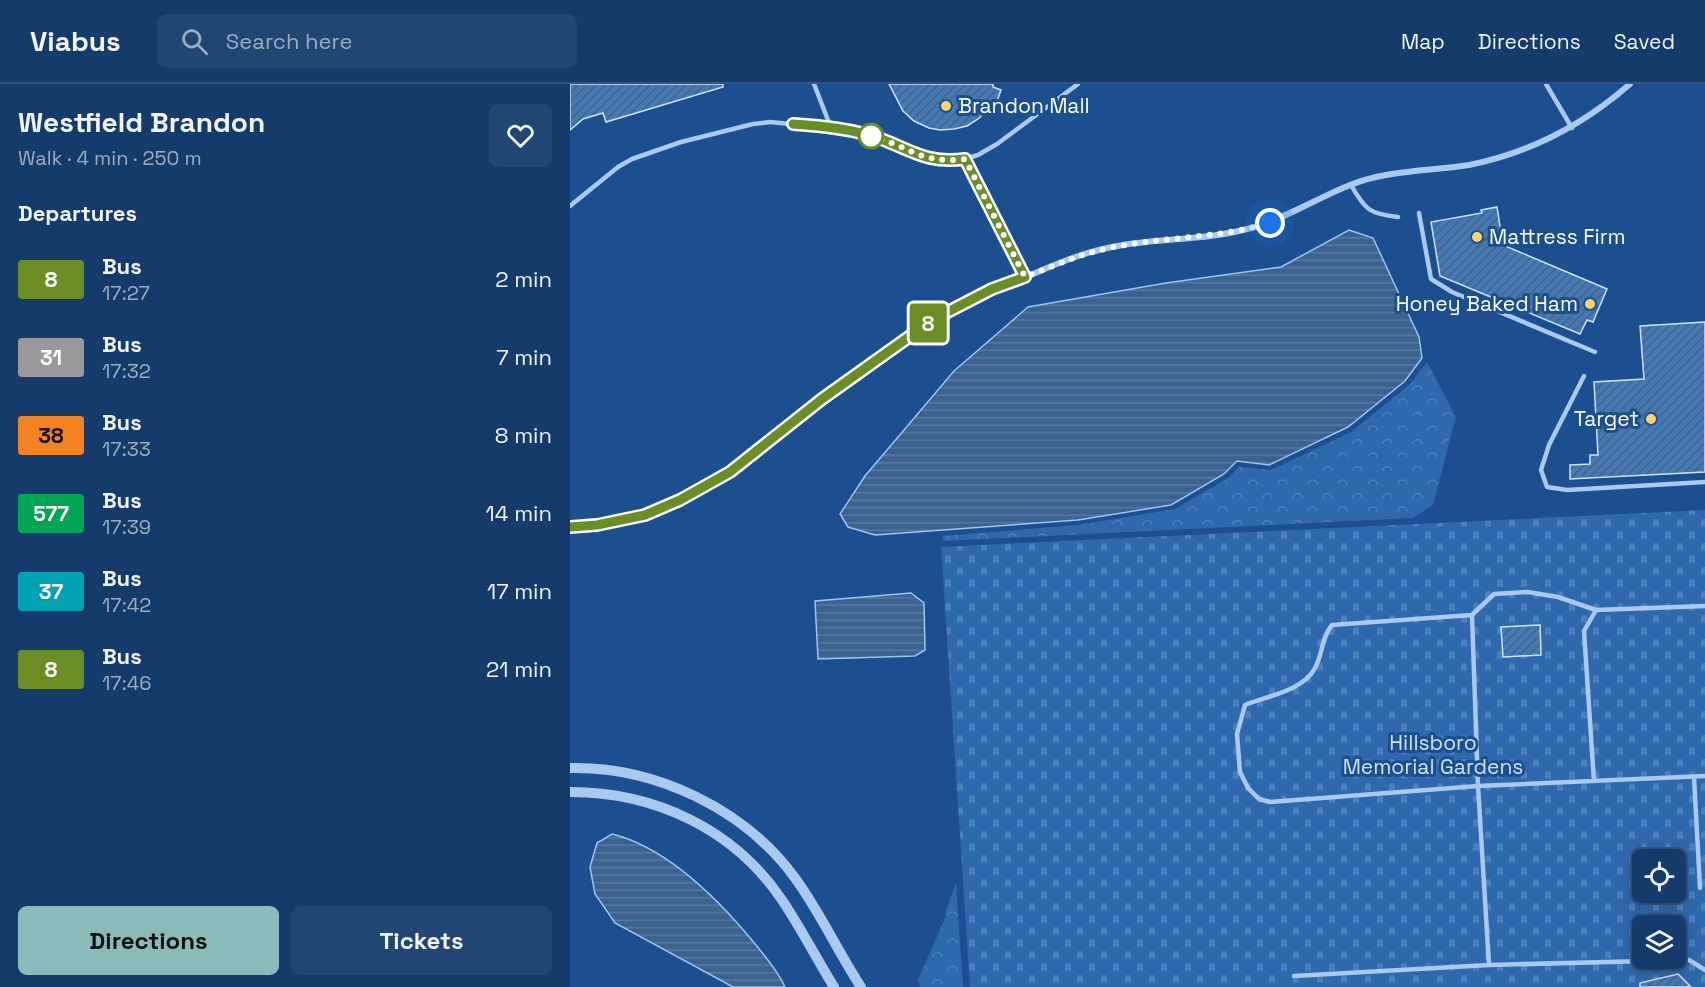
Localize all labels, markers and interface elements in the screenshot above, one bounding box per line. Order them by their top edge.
search box [157,14,577,68]
text: Viabus [30,23,121,59]
icon: search [178,25,211,58]
text: Search here [226,27,353,55]
text: Map [1401,28,1445,55]
text: Directions [1478,28,1581,55]
text: Saved [1614,28,1675,55]
place label: Brandon Mall [958,92,1090,119]
marker: Brandon Mall [939,99,953,113]
text: Westfield Brandon [18,104,265,140]
button: heart [489,104,552,167]
unlabelled marker [858,123,884,149]
text: Walk · 4 min · 250 m [18,145,202,171]
text: Departures [18,199,137,227]
your location [1255,208,1285,238]
place label: Mattress Firm [1489,223,1626,250]
marker: Mattress Firm [1470,230,1484,244]
text: Bus [102,252,142,280]
text: 2 min [495,265,552,293]
text: 8 [45,266,57,293]
text: 17:27 [102,280,150,306]
place label: Honey Baked Ham [1396,290,1578,317]
marker: Honey Baked Ham [1583,297,1597,311]
line badge: 8 [908,304,948,342]
text: 8 [922,310,934,337]
text: Bus [102,330,142,358]
text: 7 min [496,343,552,371]
text: 31 [40,344,62,371]
text: 17:32 [102,358,151,384]
place label: Target [1574,405,1639,432]
text: Bus [102,408,142,436]
marker: Target [1644,412,1658,426]
text: 8 min [495,421,552,449]
text: 38 [38,422,64,449]
text: 17:33 [102,436,151,462]
text: Bus [102,486,142,514]
text: 14 min [486,499,552,527]
text: 577 [33,500,69,527]
text: 17:39 [102,514,151,540]
text: Bus [102,564,142,592]
text: 17 min [487,577,552,605]
text: 37 [39,578,63,605]
text: 17:42 [102,592,151,618]
text: Bus [102,642,142,670]
text: 21 min [486,655,552,683]
text: 8 [45,656,57,683]
text: 17:46 [102,670,151,696]
park label: Hillsboro Memorial Gardens [1343,729,1523,780]
map controls [1632,849,1686,969]
button: locate [1632,849,1686,903]
button: Directions [18,906,279,975]
button: Tickets [291,906,552,975]
button: layers [1632,915,1686,969]

